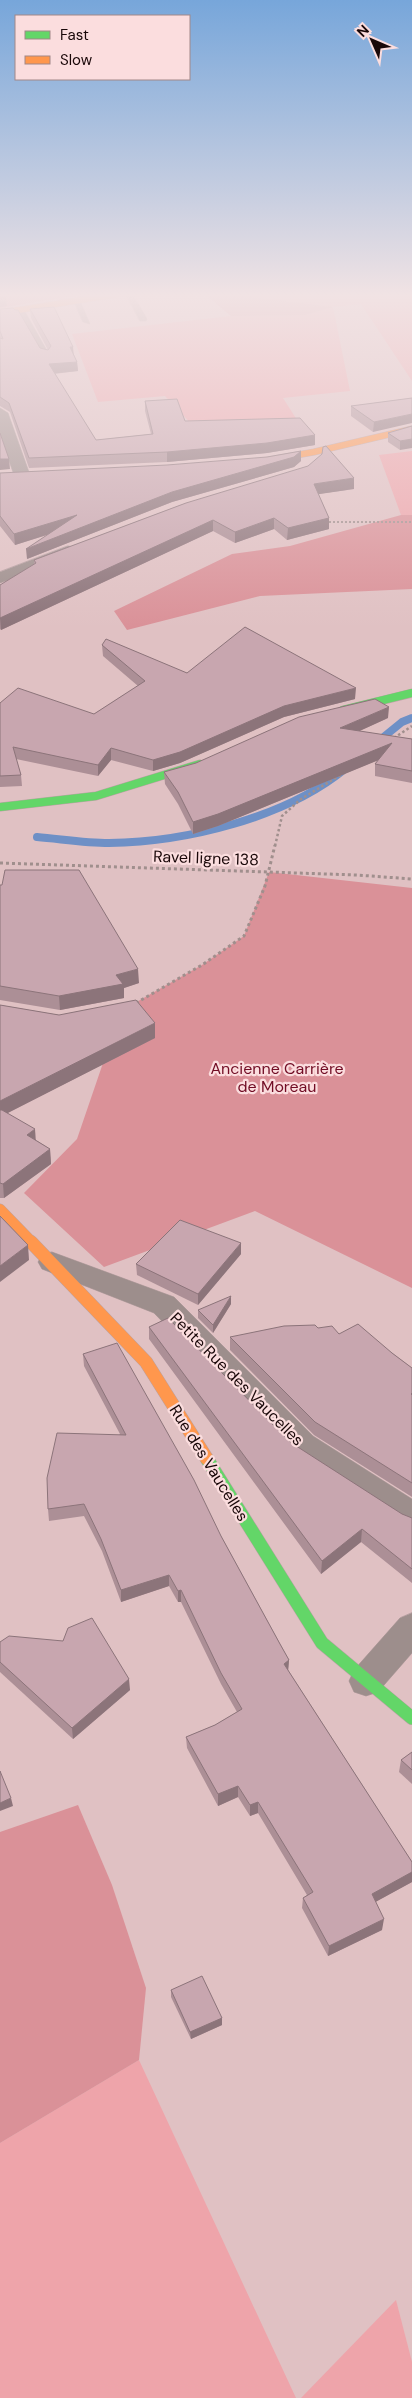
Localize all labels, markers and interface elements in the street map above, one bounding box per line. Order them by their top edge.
legend [15,15,190,80]
north arrow [347,15,397,65]
text: N [353,21,373,41]
text: Fast [60,25,89,45]
text: Slow [60,50,93,70]
street label: Ravel ligne 138 [153,846,259,870]
park label: Ancienne Carrière de Moreau [210,1058,344,1097]
street label: Petite Rue des Vaucelles [166,1308,308,1450]
street label: Rue des Vaucelles [165,1401,253,1525]

